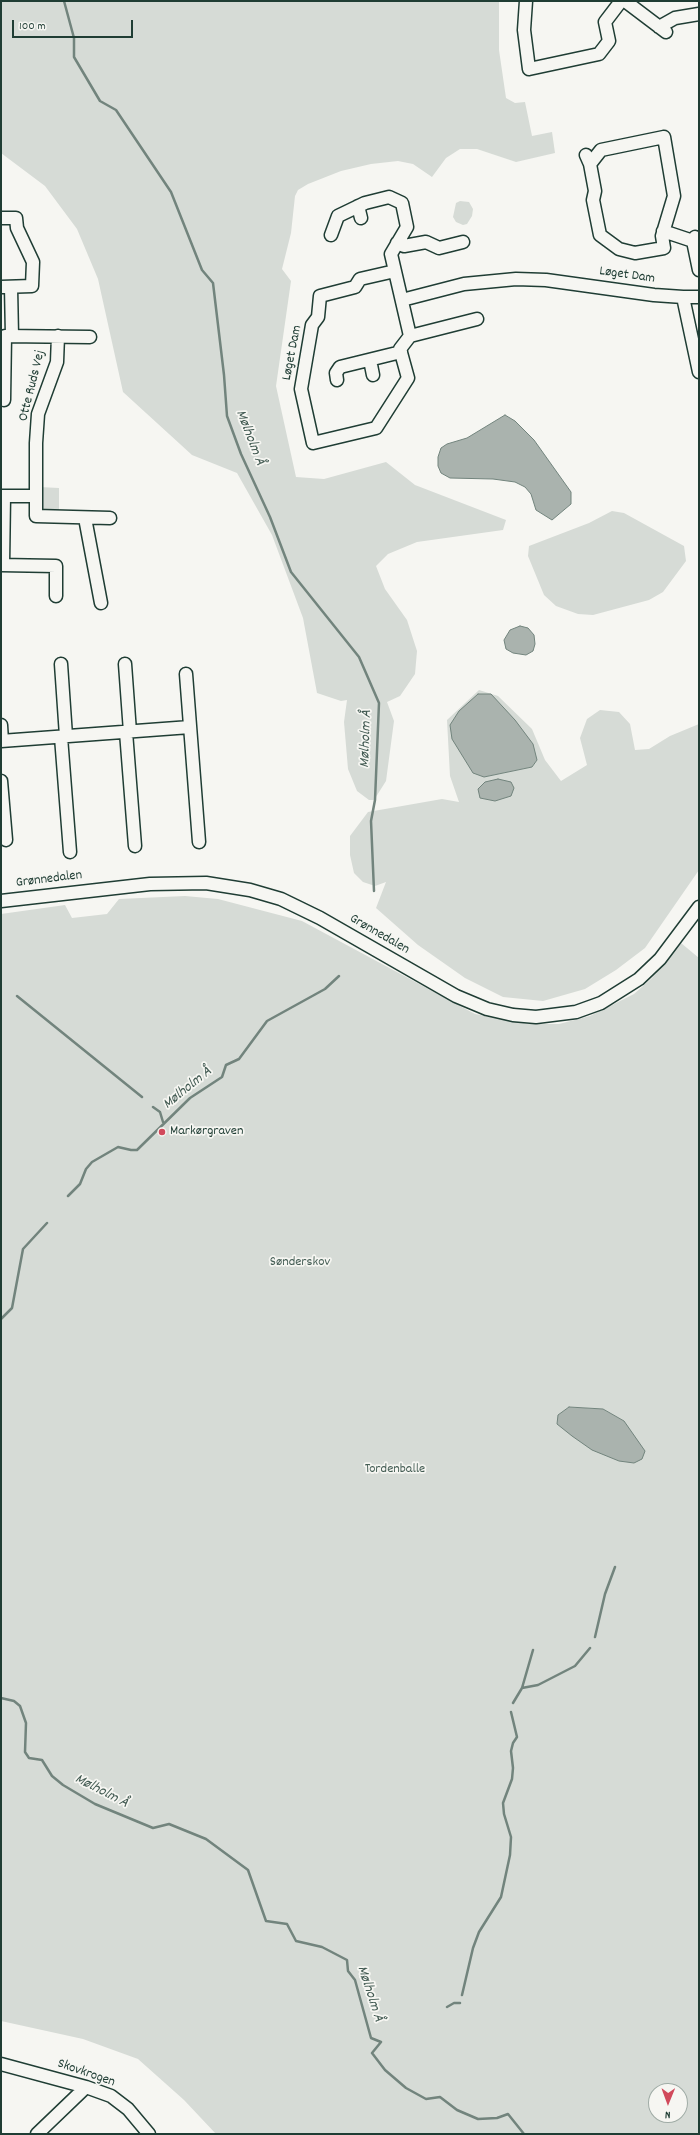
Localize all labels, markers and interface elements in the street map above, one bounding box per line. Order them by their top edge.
scale bar [14,12,135,38]
text: 100 m [19,18,46,35]
street label: Løget Dam [598,264,656,288]
street label: Løget Dam [279,324,307,382]
street label: Otte Ruds Vej [16,349,50,423]
water label: Mølholm Å [230,408,268,468]
water label: Mølholm Å [357,710,377,768]
street label: Grønnedalen [15,868,83,892]
street label: Grønnedalen [346,911,412,959]
water label: Mølholm Å [160,1064,216,1114]
place label: Markørgraven [170,1124,243,1140]
marker: Markørgraven [157,1127,167,1137]
park label: Sønderskov [270,1255,330,1271]
park label: Tordenballe [365,1462,425,1478]
water label: Mølholm Å [71,1771,131,1813]
water label: Mølholm Å [352,1964,386,2024]
street label: Skovkrogen [55,2056,117,2092]
north arrow [648,2083,688,2123]
text: N [665,2106,671,2122]

